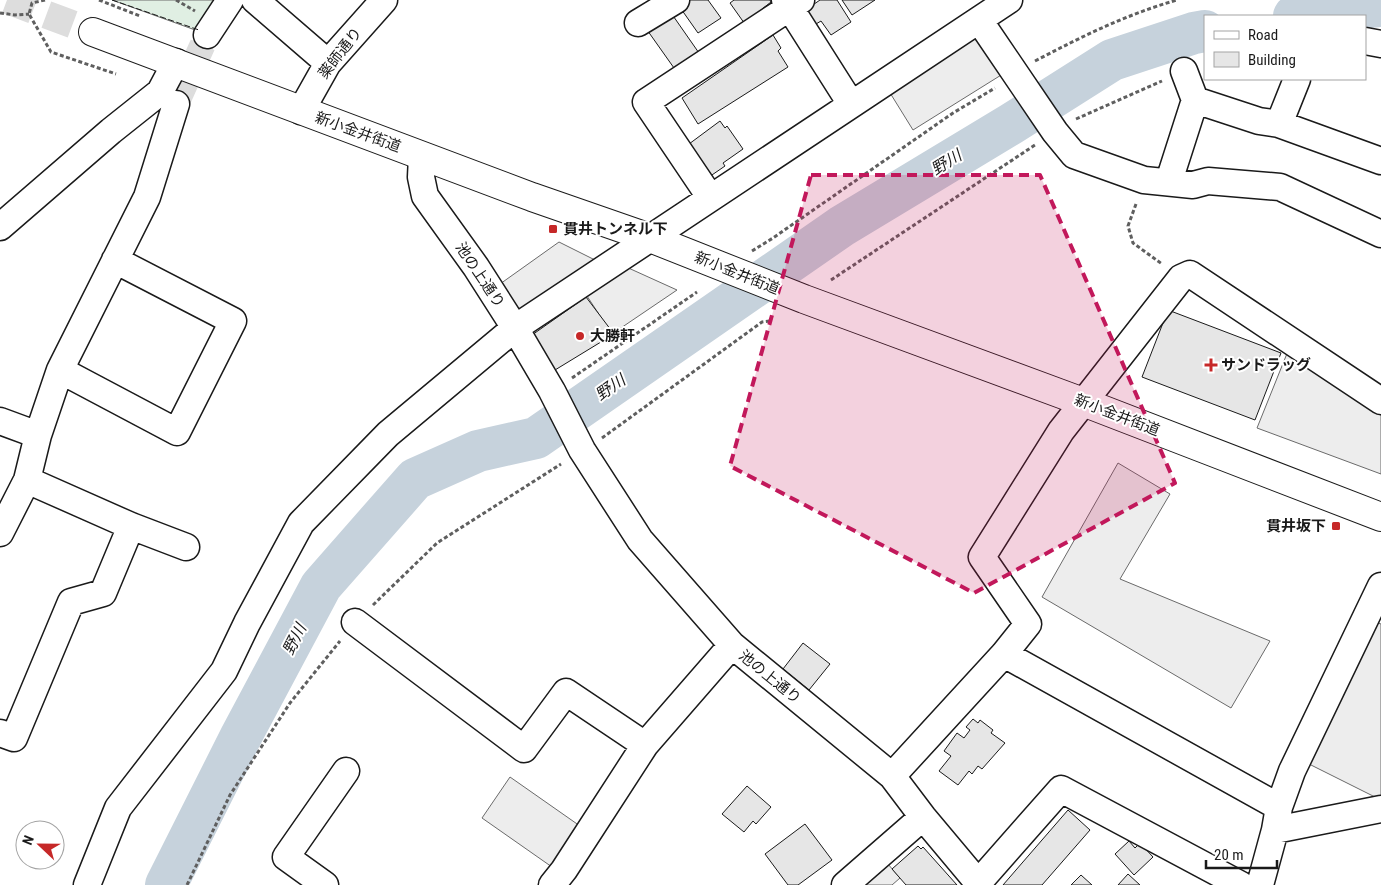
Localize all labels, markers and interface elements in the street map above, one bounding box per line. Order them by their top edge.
legend [1204,15,1366,80]
street label: 薬師通り [314,24,366,82]
text: Road [1248,26,1278,44]
text: Building [1248,51,1296,69]
street label: 新小金井街道 [313,108,403,156]
water label: 野川 [928,145,967,179]
place label: 貫井トンネル下 [563,220,668,238]
marker: 貫井トンネル下 [547,223,559,235]
street label: 池の上通り [452,239,508,311]
street label: 新小金井街道 [692,248,782,298]
place label: 大勝軒 [590,327,635,345]
marker: 大勝軒 [574,330,586,342]
place label: サンドラッグ [1221,356,1311,374]
marker: サンドラッグ [1205,359,1217,371]
water label: 野川 [592,369,630,404]
street label: 新小金井街道 [1072,390,1162,440]
place label: 貫井坂下 [1266,517,1326,535]
marker: 貫井坂下 [1330,520,1342,532]
water label: 野川 [279,619,311,658]
street label: 池の上通り [735,646,805,708]
north arrow [15,820,65,870]
text: N [19,833,37,847]
scale bar [1206,838,1277,870]
text: 20 m [1214,846,1244,864]

